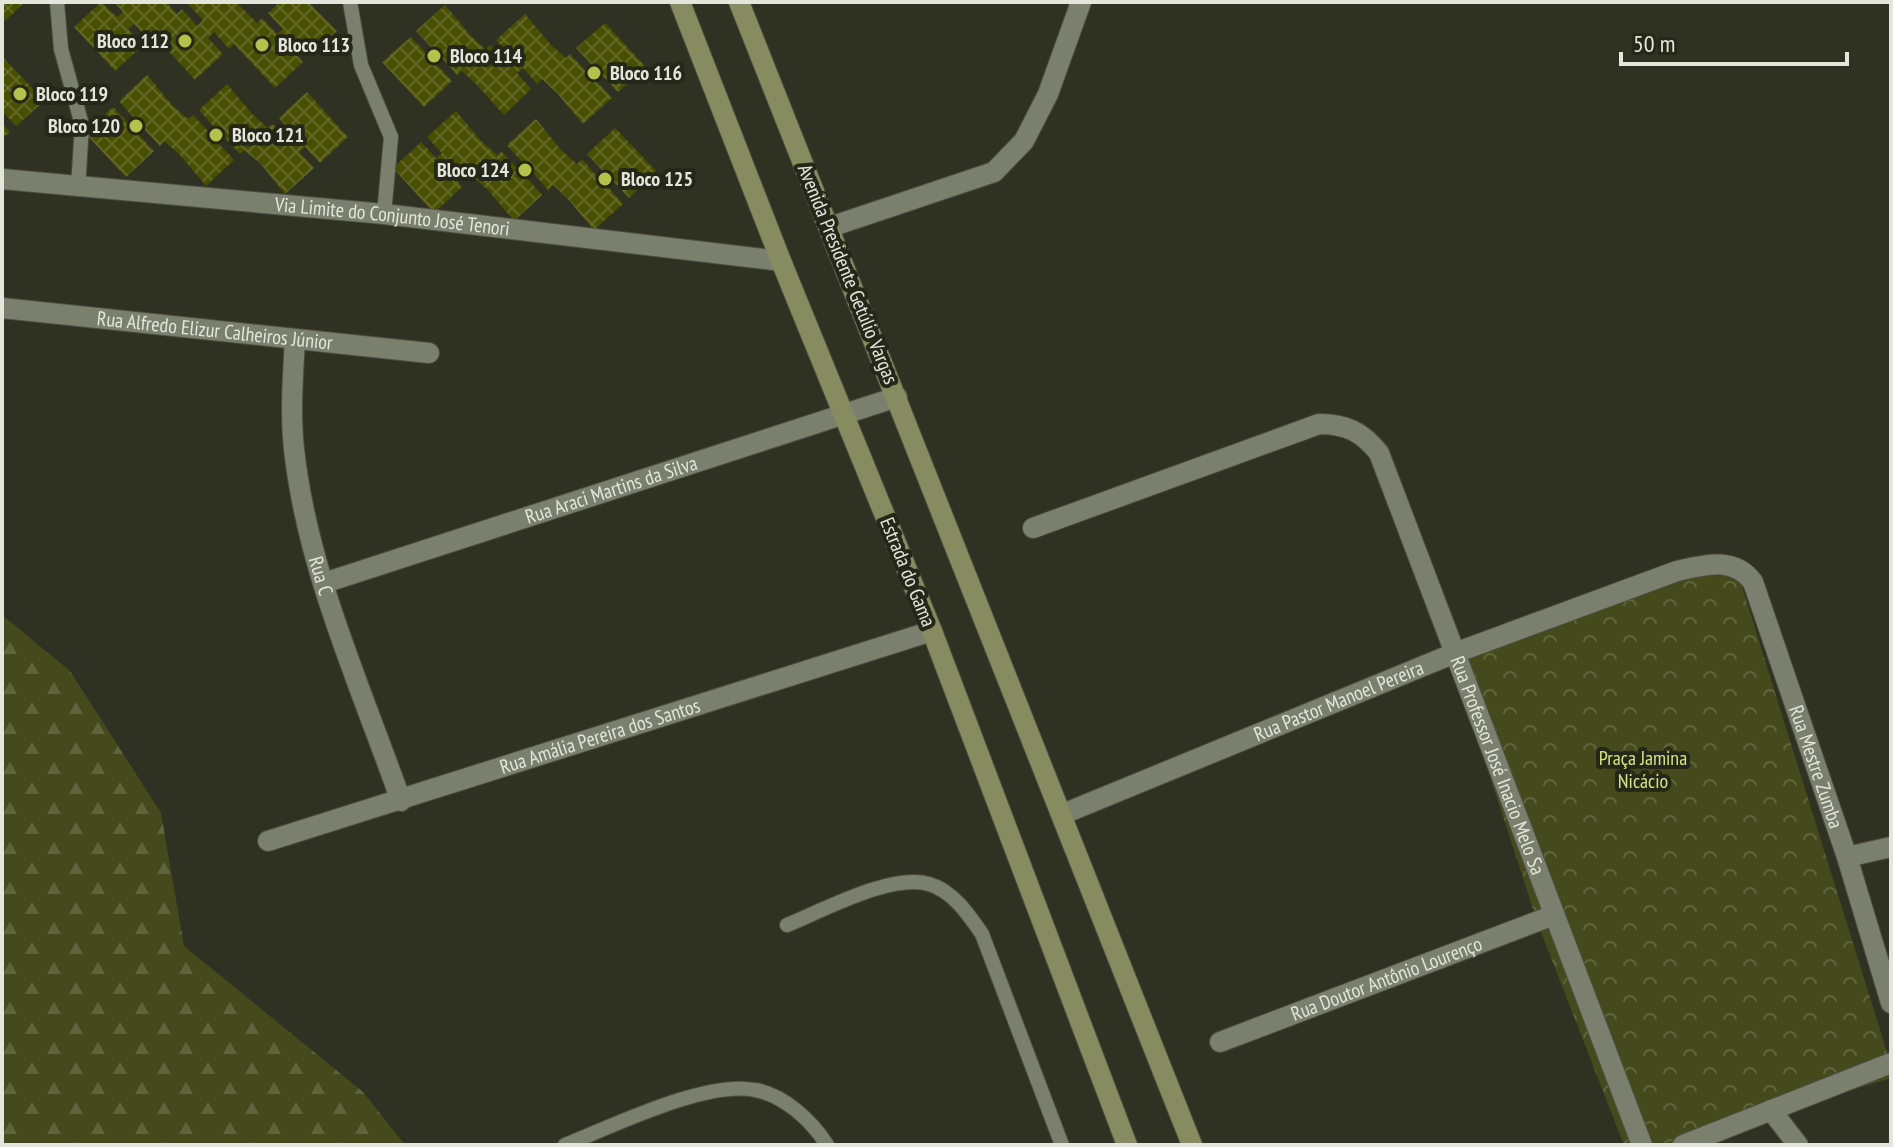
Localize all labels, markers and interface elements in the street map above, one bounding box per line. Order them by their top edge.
scale bar [1621,16,1847,66]
place label: Bloco 112 [97,28,169,54]
text: 50 m [1633,28,1675,59]
marker: Bloco 112 [176,32,194,50]
place label: Bloco 113 [278,32,350,58]
marker: Bloco 113 [253,36,271,54]
place label: Bloco 114 [450,43,522,69]
marker: Bloco 114 [425,47,443,65]
place label: Bloco 116 [610,60,682,86]
marker: Bloco 116 [585,64,603,82]
place label: Bloco 119 [36,81,108,107]
marker: Bloco 119 [11,85,29,103]
place label: Bloco 120 [48,113,120,139]
marker: Bloco 120 [127,117,145,135]
place label: Bloco 121 [232,122,304,148]
marker: Bloco 121 [207,126,225,144]
place label: Bloco 124 [437,157,509,183]
street label: Avenida Presidente Getúlio Vargas [792,160,904,388]
marker: Bloco 124 [516,161,534,179]
place label: Bloco 125 [621,166,693,192]
marker: Bloco 125 [596,170,614,188]
street label: Via Limite do Conjunto José Tenori [273,191,511,242]
street label: Rua Alfredo Elizur Calheiros Júnior [96,305,334,356]
street label: Rua Araci Martins da Silva [522,450,701,530]
street label: Estrada do Gama [874,514,942,630]
street label: Rua C [303,553,339,599]
street label: Rua Professor José Inacio Melo Sa [1444,652,1551,878]
street label: Rua Pastor Manoel Pereira [1250,654,1427,747]
street label: Rua Amália Pereira dos Santos [496,692,703,780]
street label: Rua Mestre Zumba [1783,702,1849,832]
park label: Praça Jamina Nicácio [1599,745,1687,794]
street label: Rua Doutor Antônio Lourenço [1287,931,1486,1027]

